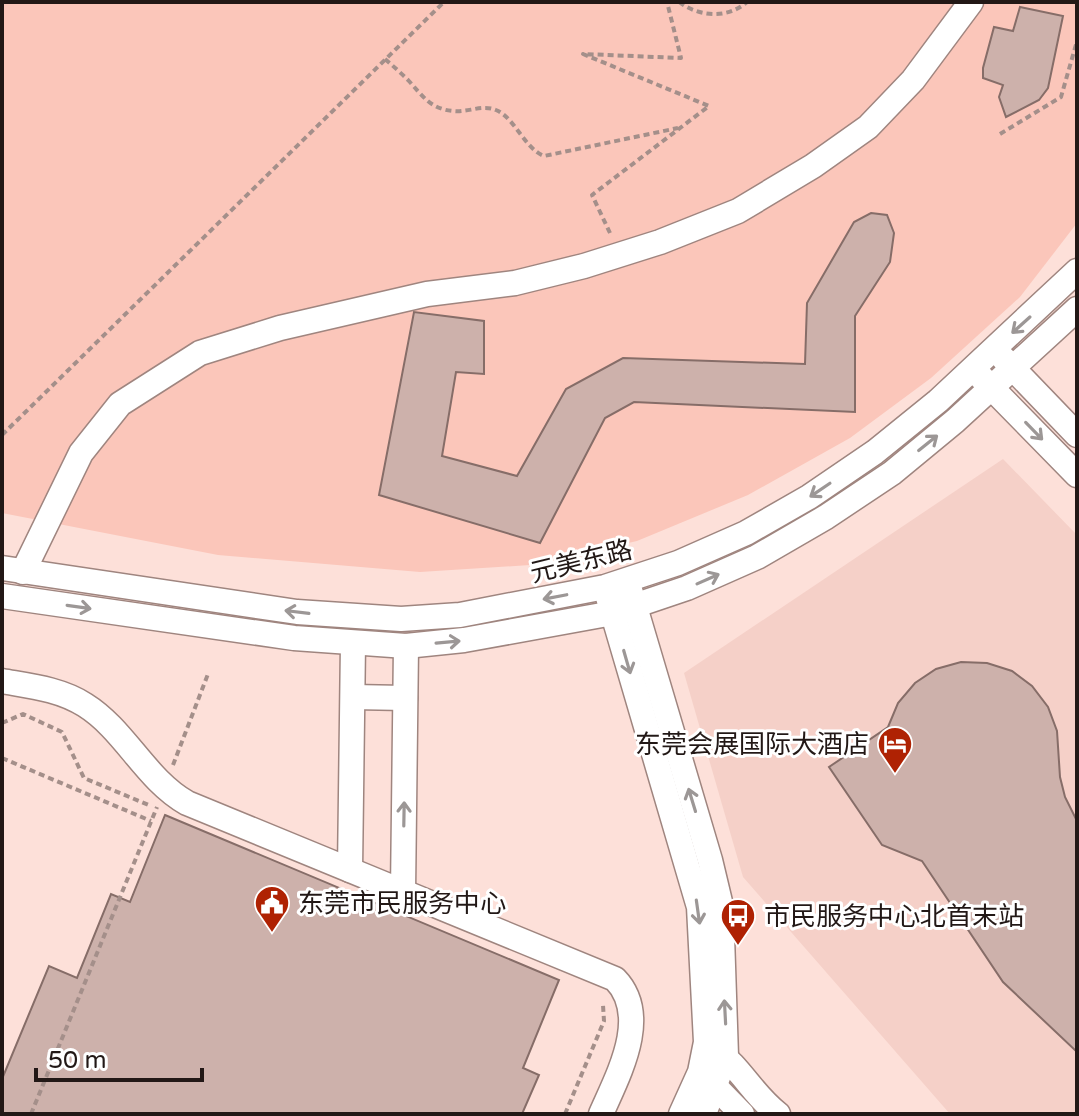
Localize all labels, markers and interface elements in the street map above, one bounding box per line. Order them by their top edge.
one-way arrow [1011,316,1031,334]
one-way arrow [1025,421,1044,441]
one-way arrow [918,434,938,452]
one-way arrow [809,481,831,498]
street label: 元美东路 [527,534,635,589]
one-way arrow [695,570,720,585]
one-way arrow [543,591,568,606]
one-way arrow [66,600,91,615]
one-way arrow [284,604,311,619]
one-way arrow [434,634,461,649]
one-way arrow [620,649,635,675]
hotel icon: 东莞会展国际大酒店 [876,725,914,775]
place label: 东莞会展国际大酒店 [635,729,869,760]
one-way arrow [684,787,699,813]
one-way arrow [396,801,412,828]
public building icon: 东莞市民服务中心 [253,884,291,934]
place label: 东莞市民服务中心 [298,888,506,919]
bus stop icon: 市民服务中心北首末站 [719,897,757,947]
one-way arrow [691,898,706,925]
place label: 市民服务中心北首末站 [764,901,1024,932]
one-way arrow [718,999,733,1026]
scale bar [36,1032,202,1082]
text: 50 m [48,1046,106,1075]

